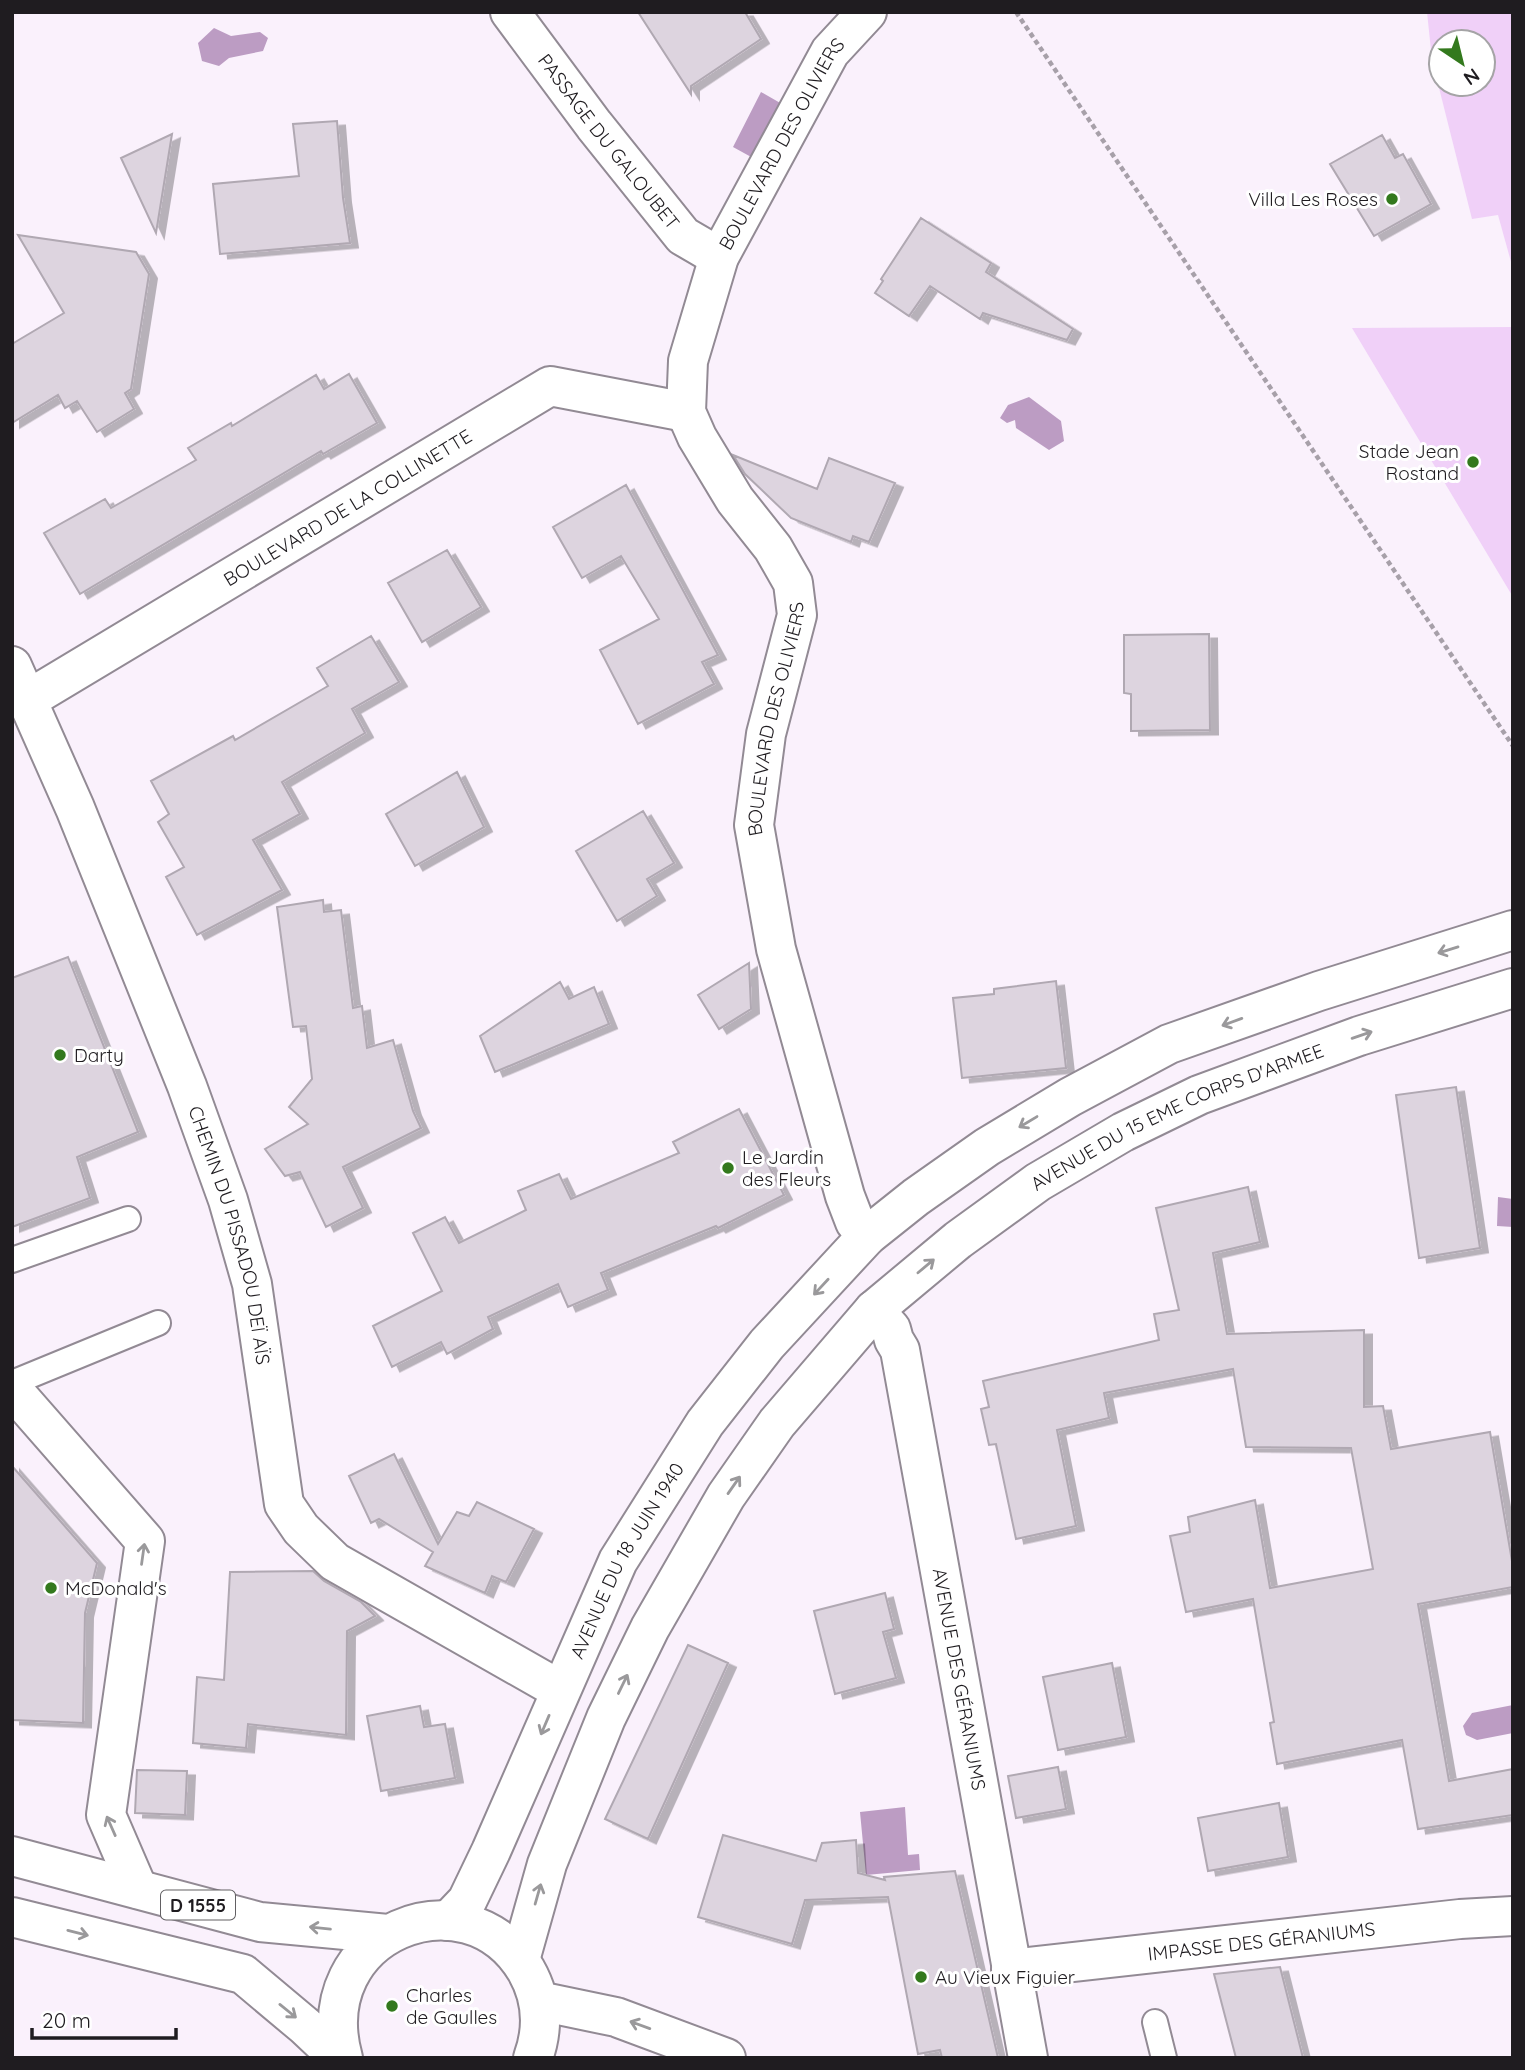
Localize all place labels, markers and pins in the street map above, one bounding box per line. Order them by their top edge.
place label: Villa Les Roses [1248,187,1378,211]
marker: Villa Les Roses [1384,191,1400,207]
place label: Stade Jean Rostand [1359,439,1459,485]
marker: Stade Jean Rostand [1465,454,1481,470]
place label: Darty [74,1043,124,1067]
marker: Darty [52,1047,68,1063]
place label: Le Jardin des Fleurs [742,1145,831,1191]
marker: Le Jardin des Fleurs [720,1160,736,1176]
place label: McDonald's [65,1576,167,1600]
marker: McDonald's [43,1580,59,1596]
place label: Au Vieux Figuier [935,1965,1076,1989]
marker: Au Vieux Figuier [913,1969,929,1985]
place label: Charles de Gaulles [406,1983,497,2029]
marker: Charles de Gaulles [384,1998,400,2014]

